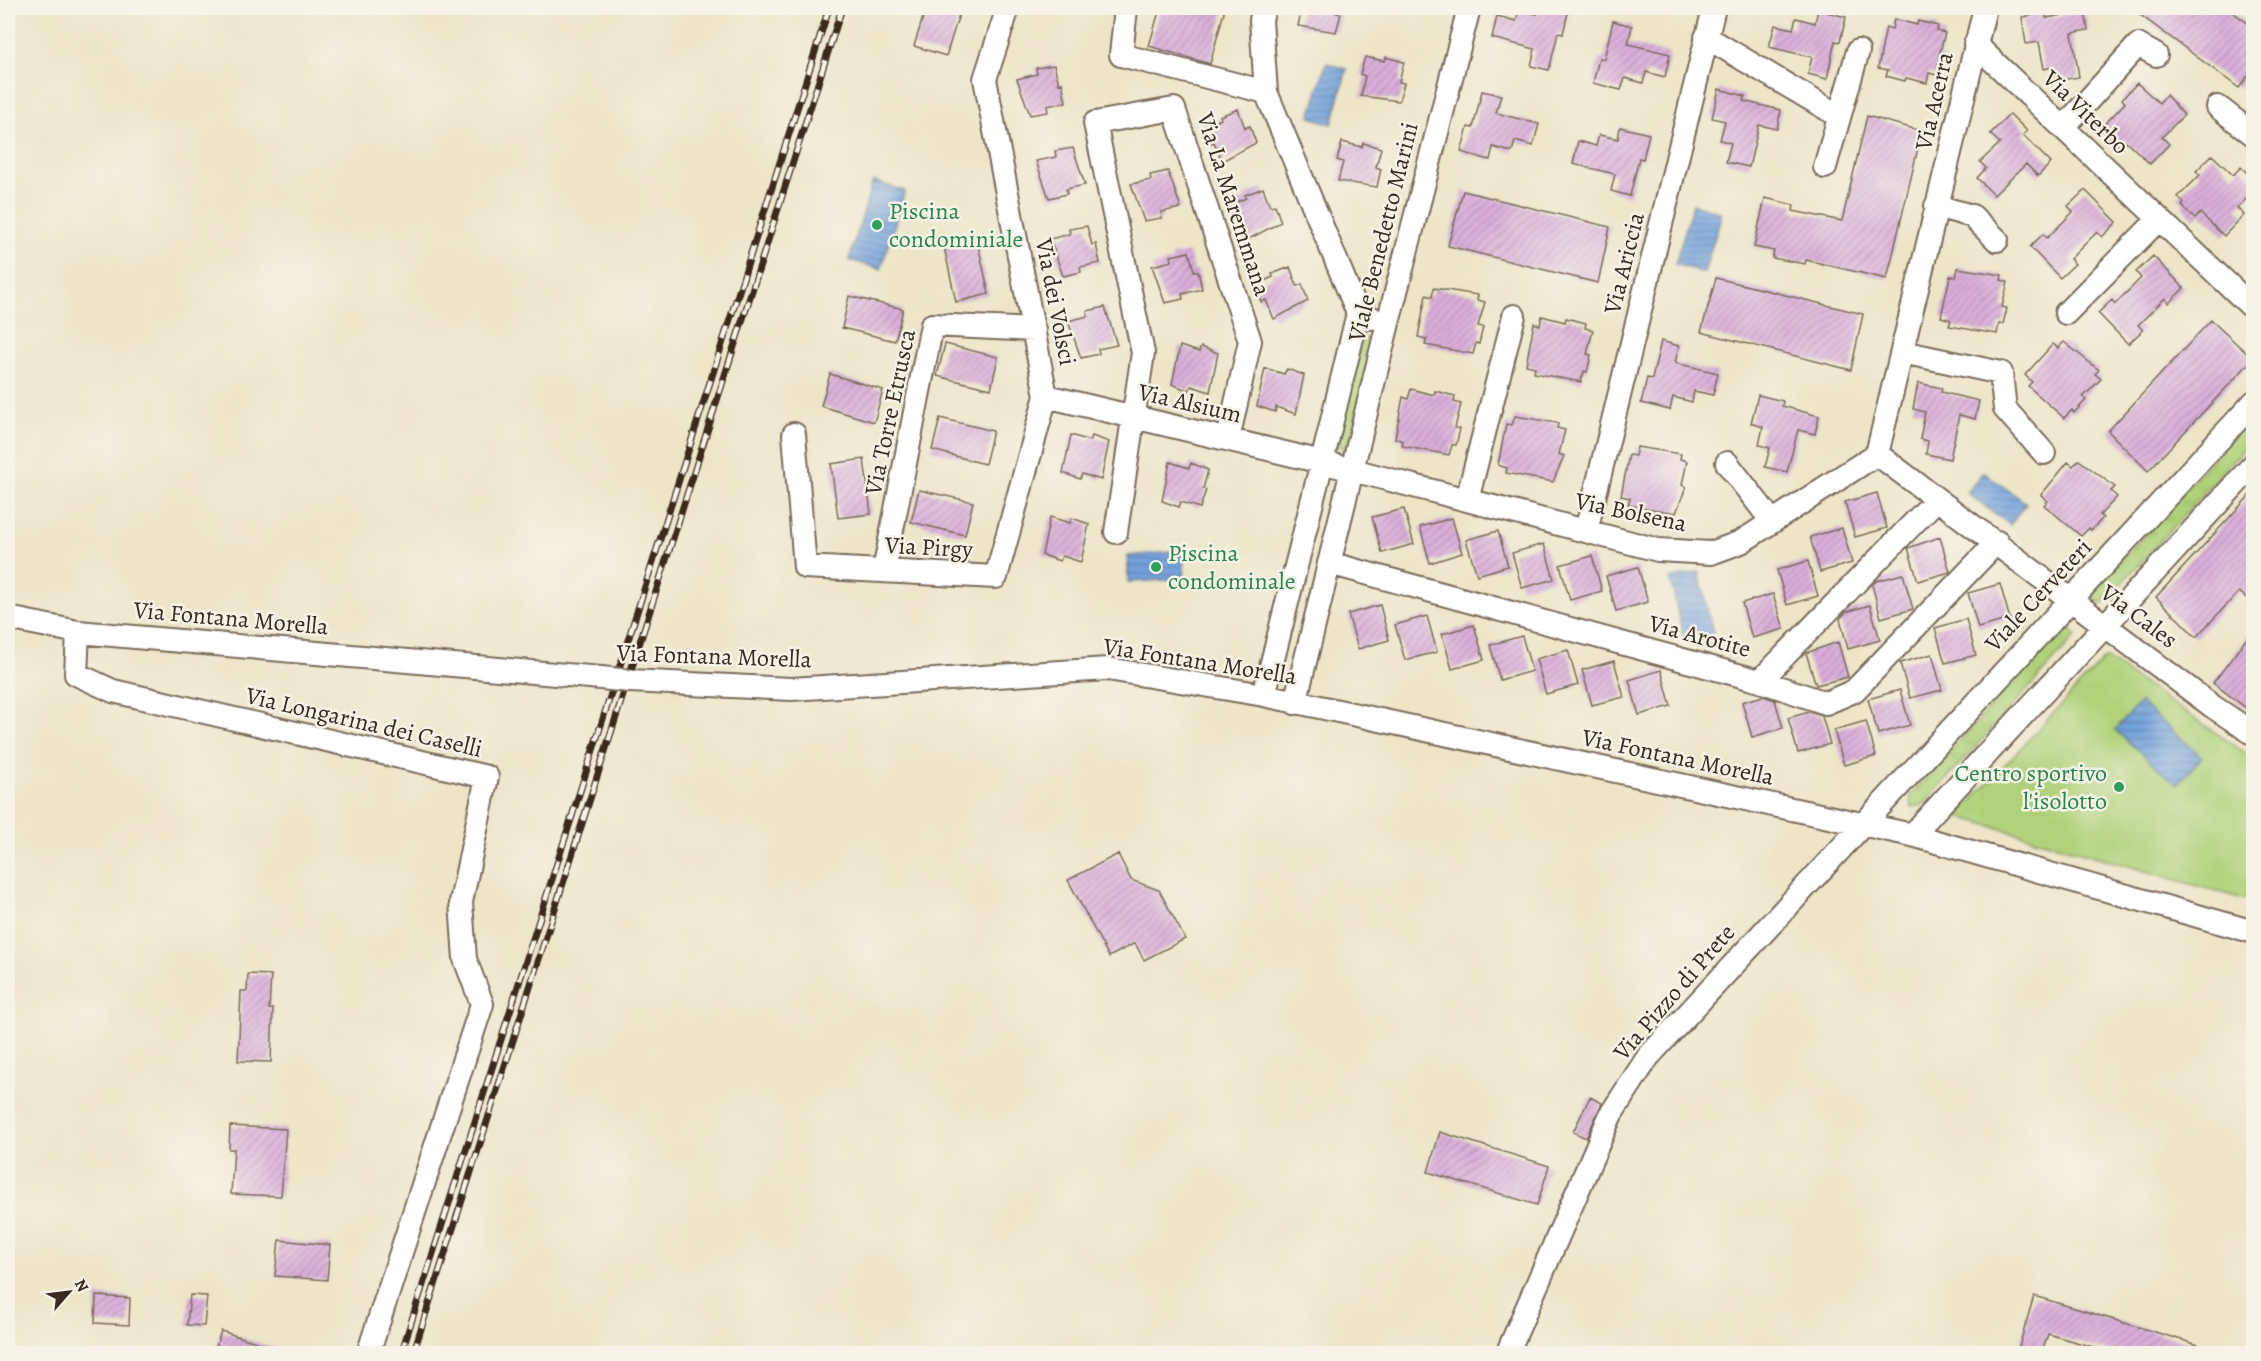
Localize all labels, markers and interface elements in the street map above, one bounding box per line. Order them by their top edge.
street label: Via Acerra [1907,48,1961,154]
street label: Via Viterbo [2035,62,2136,161]
street label: Via La Maremmana [1189,107,1279,301]
street label: Viale Benedetto Marini [1340,119,1426,346]
place label: Piscina condominiale [889,195,1023,255]
street label: Via Ariccia [1596,208,1652,318]
marker: Piscina condominiale [870,218,884,232]
street label: Via dei Volsci [1028,235,1084,368]
street label: Via Torre Etrusca [857,325,923,499]
street label: Via Alsium [1134,375,1245,430]
street label: Via Bolsena [1571,484,1690,540]
street label: Via Pirgy [883,529,974,565]
street label: Viale Cerveteri [1977,532,2099,659]
place label: Piscina condominale [1168,537,1295,597]
marker: Piscina condominale [1149,560,1163,574]
street label: Via Cales [2093,576,2184,656]
street label: Via Fontana Morella [131,593,330,643]
street label: Via Arotite [1645,607,1754,665]
street label: Via Fontana Morella [1100,630,1300,692]
street label: Via Fontana Morella [615,637,813,675]
street label: Via Longarina dei Caselli [242,679,485,765]
street label: Via Fontana Morella [1578,721,1778,793]
place label: Centro sportivo l'isolotto [1955,757,2107,817]
marker: Centro sportivo l'isolotto [2112,780,2126,794]
street label: Via Pizzo di Prete [1605,917,1742,1068]
north arrow [39,1262,99,1322]
text: N [69,1275,94,1296]

